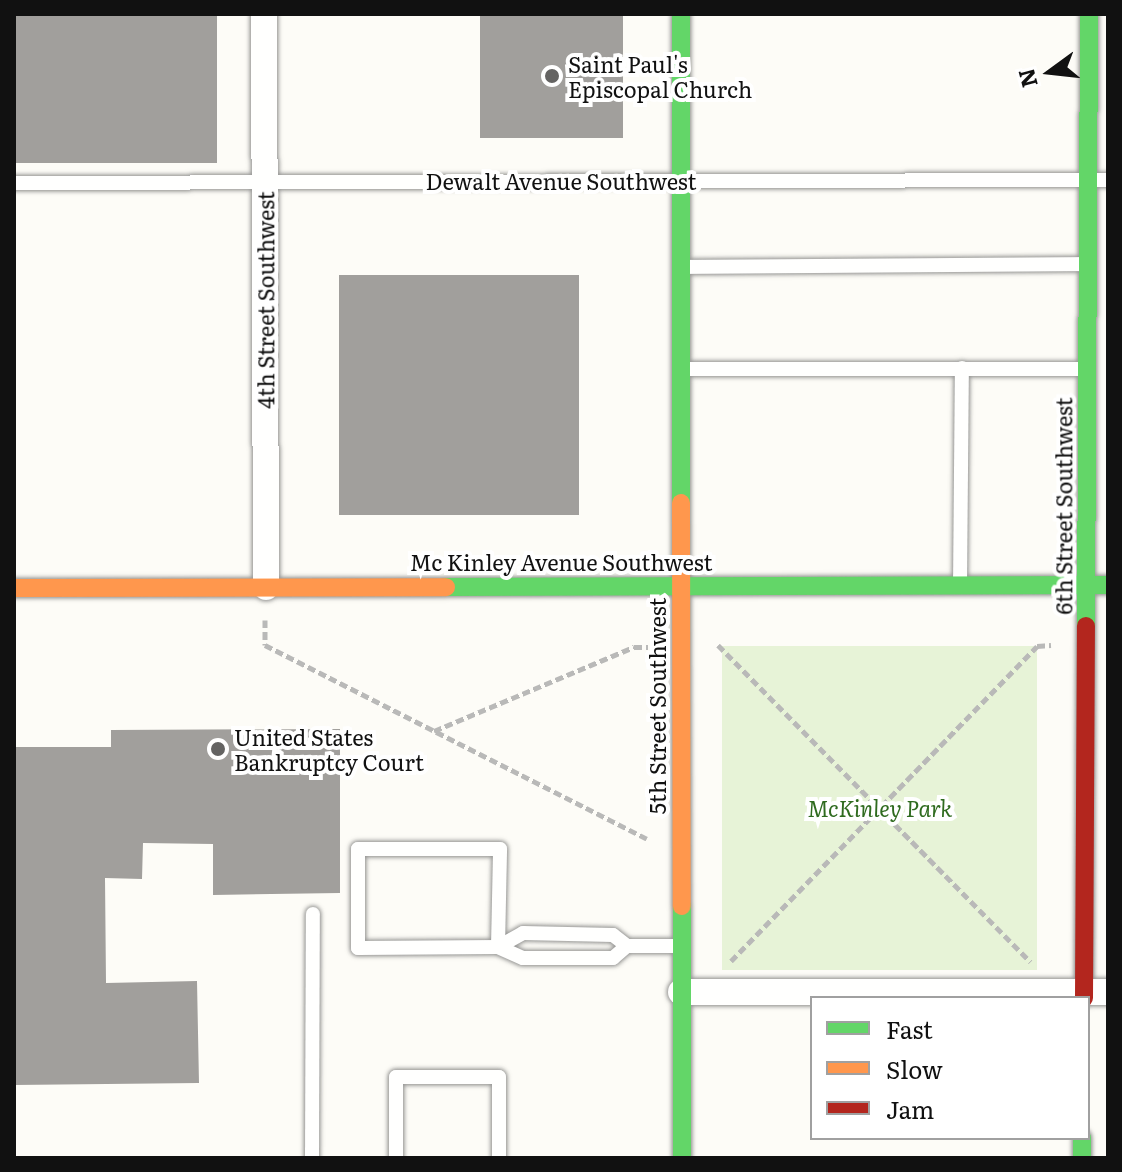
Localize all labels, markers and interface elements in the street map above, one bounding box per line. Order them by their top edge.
north arrow [1010,32,1090,112]
place label: Saint Paul's Episcopal Church [568,50,752,102]
text: N [1008,65,1045,92]
marker: Saint Paul's Episcopal Church [543,67,561,85]
street label: Dewalt Avenue Southwest [426,168,696,194]
street label: 4th Street Southwest [252,191,278,409]
street label: 6th Street Southwest [1050,397,1076,615]
street label: Mc Kinley Avenue Southwest [410,549,712,575]
street label: 5th Street Southwest [644,598,670,814]
place label: United States Bankruptcy Court [234,723,424,774]
marker: United States Bankruptcy Court [209,740,227,758]
park label: McKinley Park [808,795,952,821]
legend [810,996,1090,1140]
text: Fast [886,1011,933,1046]
text: Slow [886,1051,943,1086]
text: Jam [886,1091,934,1126]

